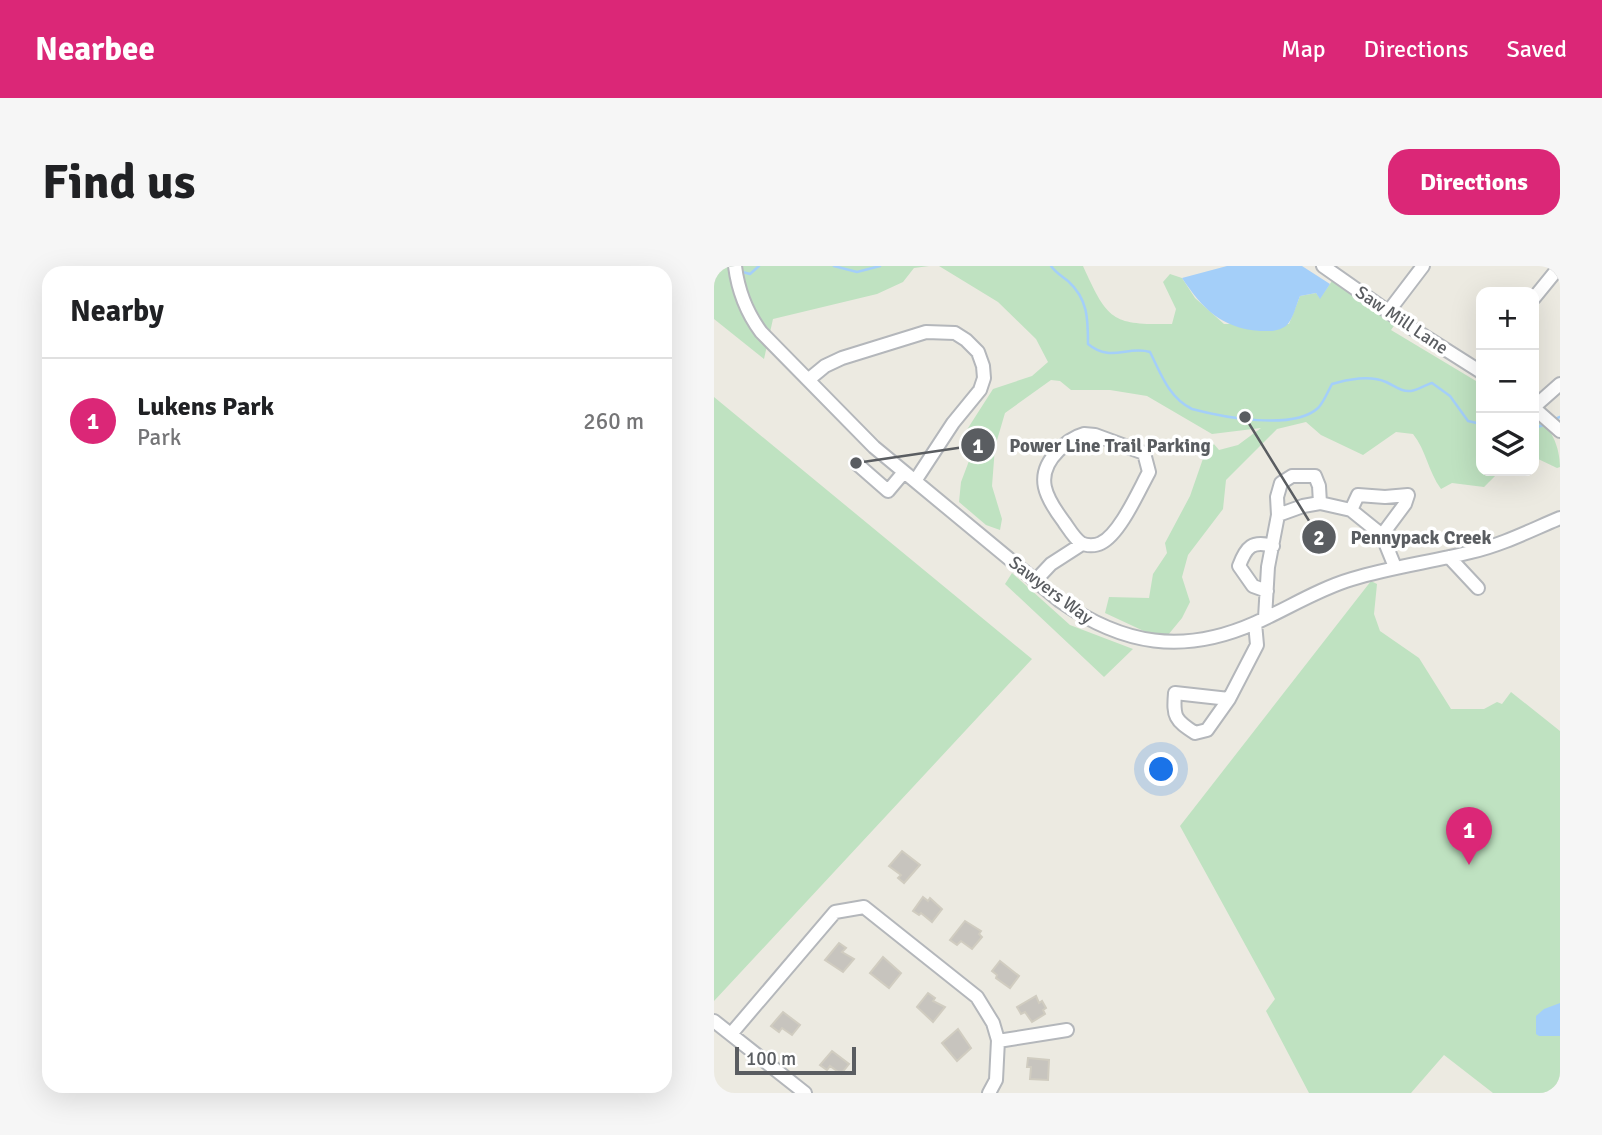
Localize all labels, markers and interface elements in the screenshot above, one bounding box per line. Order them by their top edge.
text: Nearbee [35,29,155,70]
text: Map [1281,34,1326,64]
text: Directions [1364,34,1469,64]
text: Saved [1507,34,1567,64]
button: Directions [1388,149,1560,215]
text: Find us [42,152,195,212]
street label: Saw Mill Lane [1352,281,1452,359]
map controls [1476,287,1539,476]
button: + [1476,287,1539,350]
text: Nearby [70,293,164,330]
button: − [1476,350,1539,413]
text: Lukens Park [137,391,274,423]
text: 1 [87,407,99,436]
text: 260 m [583,407,644,436]
button: layers [1476,413,1539,476]
text: Park [137,423,181,452]
callout: Power Line Trail Parking [960,425,1225,465]
text: 1 [972,433,984,459]
text: Power Line Trail Parking [1009,434,1211,458]
callout: Pennypack Creek [1302,517,1506,557]
text: 2 [1313,525,1325,551]
text: Pennypack Creek [1351,526,1492,550]
street label: Sawyers Way [1005,551,1098,629]
your location [1144,752,1178,786]
pin: 1 [1446,807,1492,865]
scale bar [735,1044,856,1076]
text: 100 m [746,1047,796,1071]

